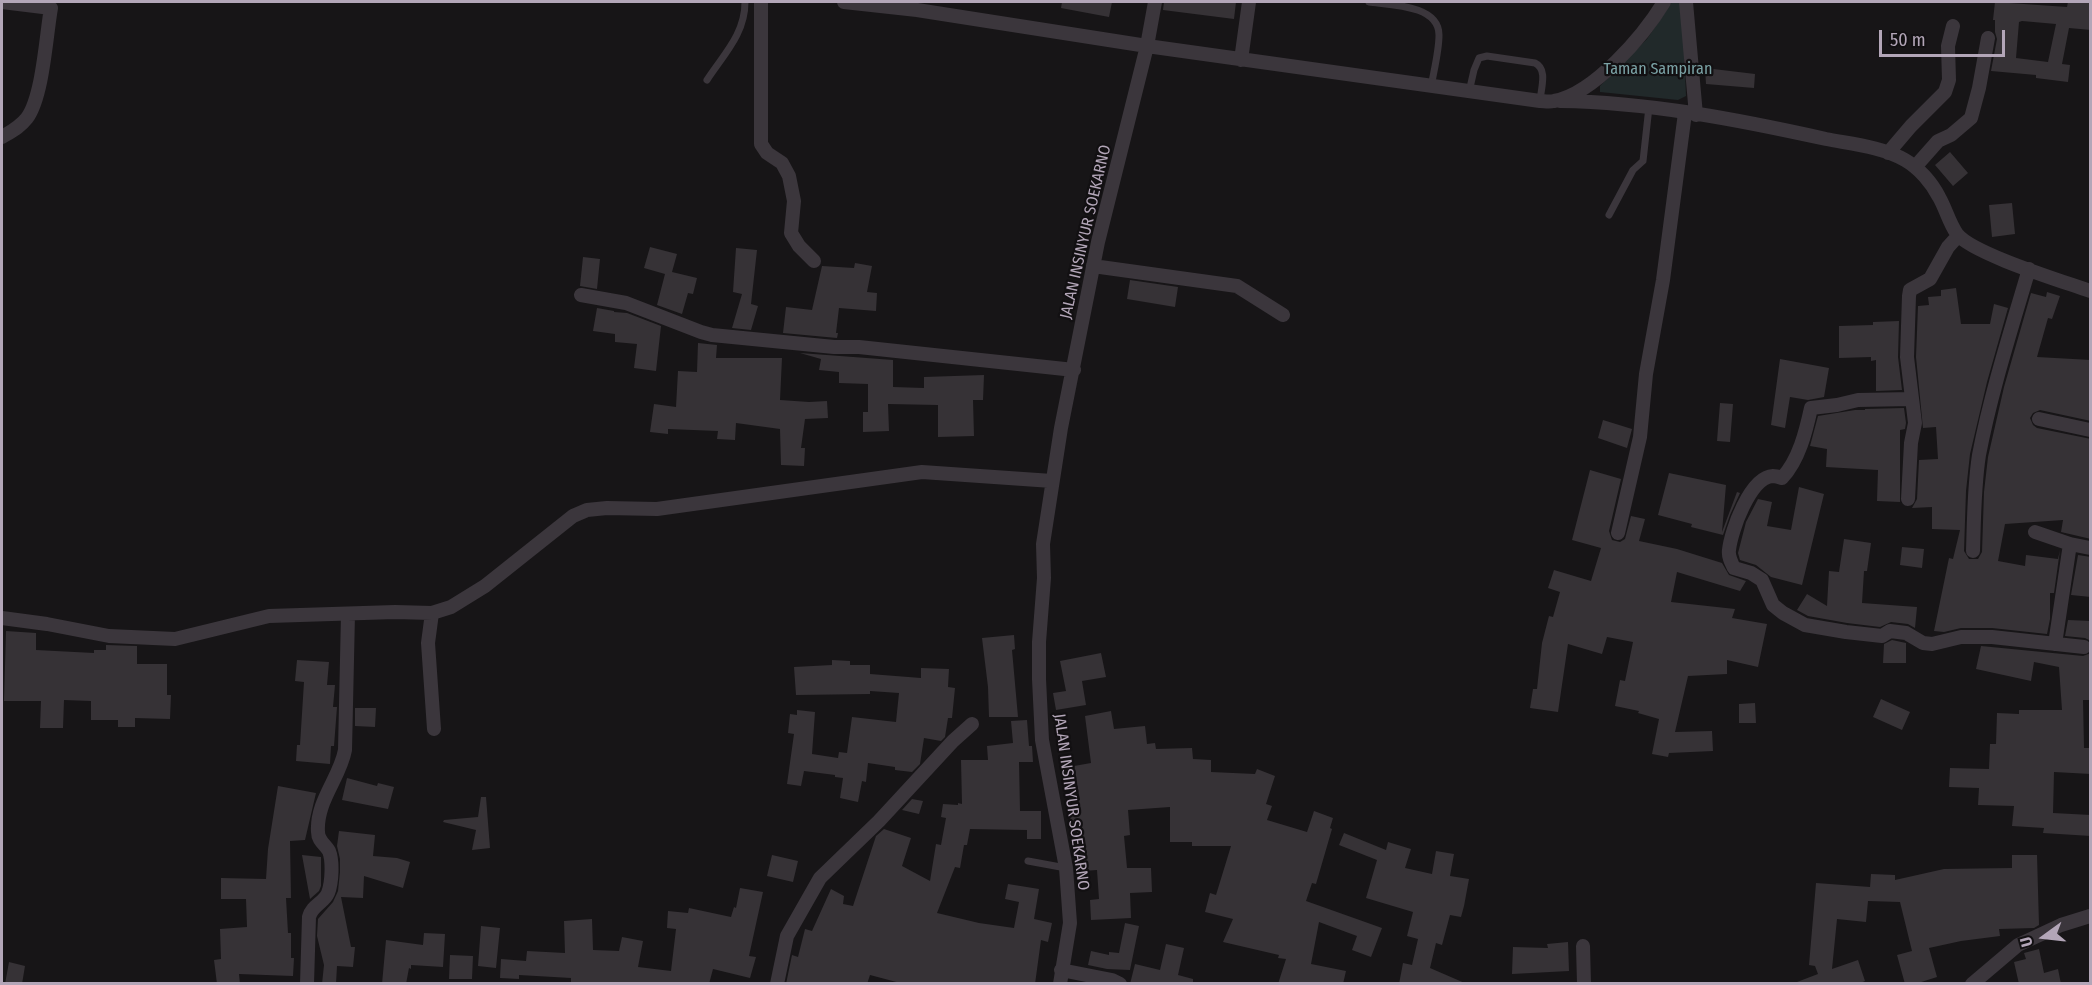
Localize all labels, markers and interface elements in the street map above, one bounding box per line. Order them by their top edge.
scale bar [1882,18,2008,56]
text: 50 m [1890,29,1926,51]
park label: Taman Sampiran [1604,60,1712,80]
street label: JALAN INSINYUR SOEKARNO [1057,143,1115,321]
street label: JALAN INSINYUR SOEKARNO [1049,712,1093,892]
north arrow [2014,907,2074,967]
text: U [2016,935,2037,949]

